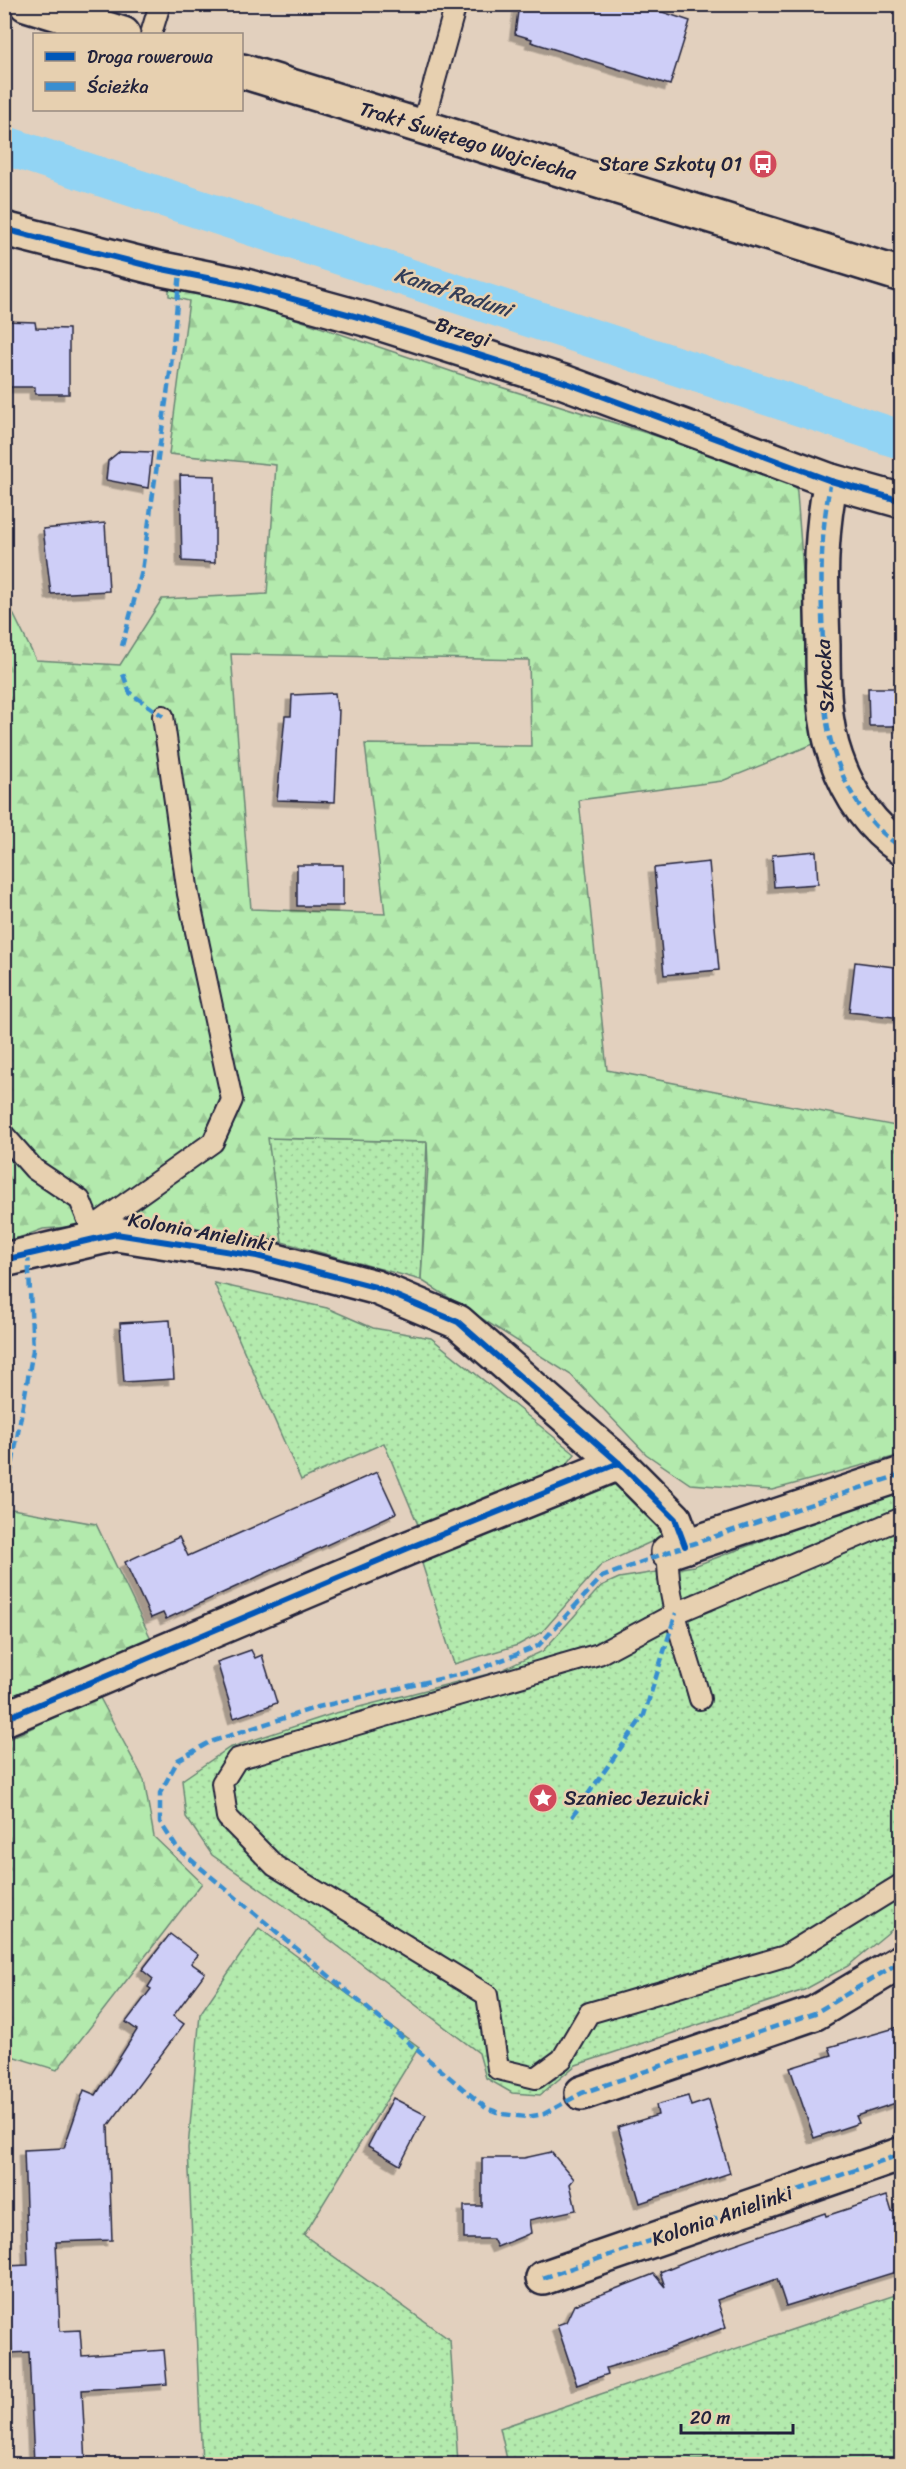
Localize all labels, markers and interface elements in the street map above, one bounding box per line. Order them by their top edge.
legend [33,33,243,111]
text: Droga rowerowa [87,41,213,73]
text: Ścieżka [87,71,149,103]
street label: Trakt Świętego Wojciecha [355,91,582,191]
place label: Stare Szkoty 01 [599,147,742,182]
bus stop icon: Stare Szkoty 01 [747,148,779,180]
water label: Kanał Raduni [390,255,520,330]
street label: Brzegi [431,307,497,358]
street label: Szkocka [806,637,844,714]
street label: Kolonia Anielinki [126,1202,278,1262]
place label: Szaniec Jezuicki [564,1781,710,1816]
place icon: Szaniec Jezuicki [527,1782,559,1814]
street label: Kolonia Anielinki [647,2175,799,2256]
scale bar [681,2397,794,2435]
text: 20 m [690,2402,730,2434]

